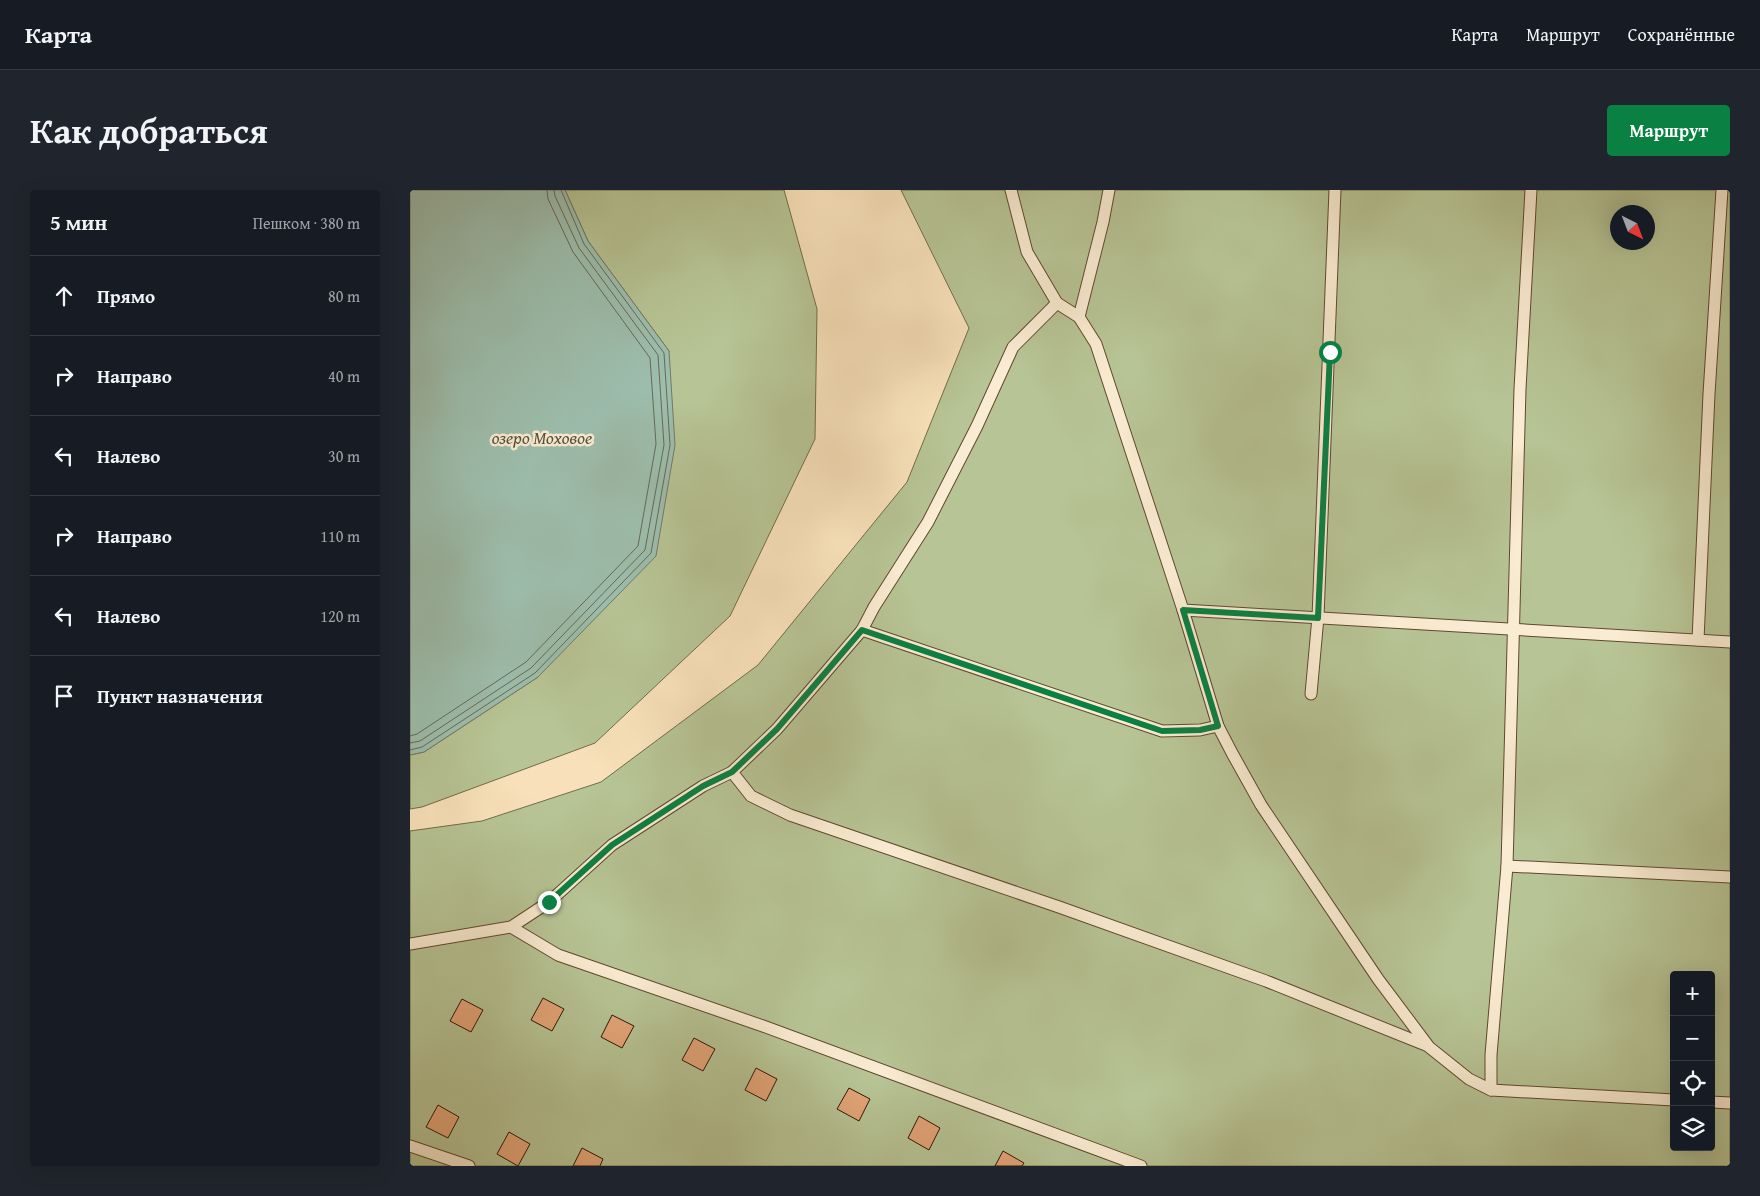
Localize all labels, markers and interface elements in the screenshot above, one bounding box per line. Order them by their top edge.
text: Карта [25,17,92,52]
text: Карта [1452,21,1498,48]
text: Маршрут [1526,21,1600,48]
text: Сохранённые [1628,21,1735,48]
text: Как добраться [30,105,268,156]
button: Маршрут [1607,105,1730,156]
north arrow [1610,205,1655,250]
text: 5 мин [50,207,107,238]
text: Пешком · 380 m [253,211,360,235]
icon: ahead [50,282,78,310]
text: Прямо [97,282,155,310]
text: 80 m [328,284,360,308]
route start [1319,341,1342,364]
icon: right [50,362,78,390]
text: Направо [97,362,172,390]
text: 40 m [328,364,360,388]
water label: озеро Моховое [492,424,592,451]
icon: left [50,442,78,470]
text: Налево [97,442,160,470]
text: 30 m [328,444,360,468]
icon: right [50,522,78,550]
text: Направо [97,522,172,550]
text: 110 m [320,524,360,548]
icon: left [50,602,78,630]
text: Налево [97,602,160,630]
text: 120 m [320,604,360,628]
icon: arrive [50,682,78,710]
text: Пункт назначения [97,682,263,710]
route end [538,891,561,914]
map controls [1670,971,1715,1151]
button: + [1670,971,1715,1016]
button: − [1670,1016,1715,1061]
button: locate [1670,1061,1715,1106]
button: layers [1670,1106,1715,1151]

